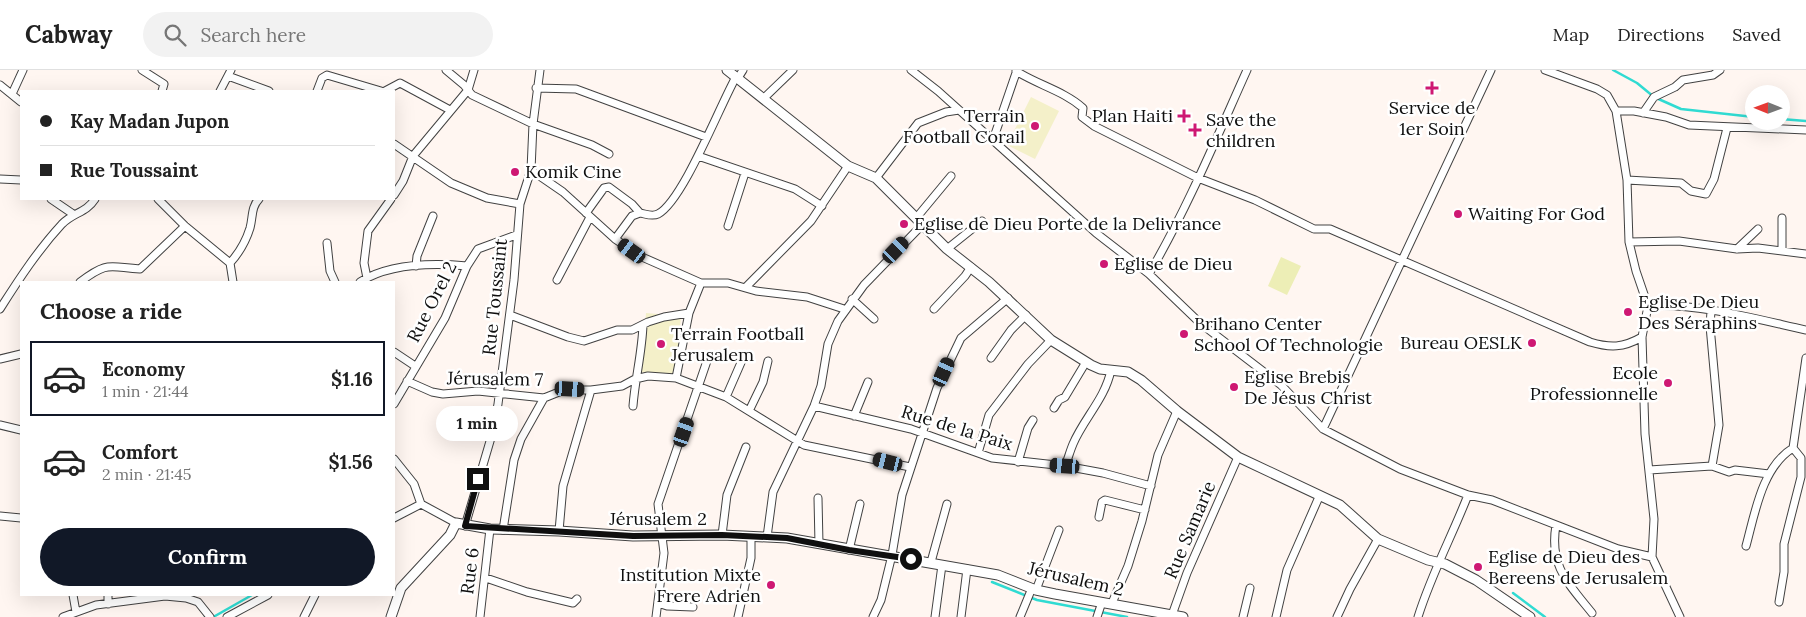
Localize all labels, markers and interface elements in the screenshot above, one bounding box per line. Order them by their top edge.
search box [143,12,493,57]
text: Cabway [25,19,113,50]
icon: search [161,21,189,49]
text: Search here [201,23,306,47]
text: Map [1553,23,1589,46]
text: Directions [1617,23,1704,46]
text: Saved [1732,23,1781,46]
marker: Service de 1er Soin [1425,81,1439,95]
north arrow [1745,85,1790,130]
map controls [1745,85,1790,130]
place label: Service de 1er Soin [1389,96,1476,140]
place label: Terrain Football Corail [903,104,1025,148]
place label: Plan Haiti [1092,104,1173,127]
place label: Save the children [1206,108,1277,152]
text: Kay Madan Jupon [70,109,230,133]
marker: Plan Haiti [1177,109,1191,123]
marker: Terrain Football Corail [1029,120,1041,132]
marker: Save the children [1188,123,1202,137]
text: Rue Toussaint [70,158,198,182]
place label: Komik Cine [525,160,622,183]
marker: Komik Cine [509,166,521,178]
place label: Waiting For God [1468,202,1605,225]
marker: Waiting For God [1452,208,1464,220]
place label: Eglise de Dieu Porte de la Delivrance [914,212,1222,235]
marker: Eglise de Dieu Porte de la Delivrance [898,218,910,230]
car [880,234,911,266]
car [615,236,648,266]
street label: Rue Toussaint [477,237,512,356]
place label: Eglise de Dieu [1114,252,1233,275]
street label: Rue Orel 2 [401,258,462,346]
marker: Eglise de Dieu [1098,258,1110,270]
place label: Eglise De Dieu Des Séraphins [1638,290,1759,334]
text: Choose a ride [40,297,182,325]
marker: Eglise De Dieu Des Séraphins [1622,306,1634,318]
place label: Brihano Center School Of Technologie [1194,312,1383,356]
place label: Terrain Football Jerusalem [670,322,804,366]
marker: Brihano Center School Of Technologie [1178,328,1190,340]
place label: Bureau OESLK [1400,331,1523,354]
marker: Bureau OESLK [1526,337,1538,349]
marker: Terrain Football Jerusalem [655,338,667,350]
car [931,355,956,389]
icon: car [42,356,87,401]
text: Economy [102,357,185,381]
place label: Ecole Professionnelle [1530,361,1658,405]
place label: Eglise Brebis De Jésus Christ [1244,365,1372,409]
street label: Jérusalem 7 [446,366,543,391]
text: $1.16 [331,367,373,391]
marker: Ecole Professionnelle [1662,377,1674,389]
text: 1 min · 21:44 [102,381,189,401]
car [554,381,585,397]
marker: Eglise Brebis De Jésus Christ [1228,381,1240,393]
street label: Rue de la Paix [899,400,1016,456]
callout: 1 min [437,406,519,442]
text: 1 min [457,413,497,433]
car [672,415,695,449]
icon: car [42,439,87,484]
text: Comfort [102,440,178,464]
text: $1.56 [329,450,373,474]
car [871,451,904,473]
car [1049,457,1080,475]
text: 2 min · 21:45 [102,464,192,484]
route end [467,468,489,490]
street label: Rue Samarie [1159,477,1221,582]
street label: Jérusalem 2 [608,507,707,530]
button: Confirm [40,528,375,586]
place label: Eglise de Dieu des Bereens de Jerusalem [1488,545,1668,589]
street label: Rue 6 [455,546,484,596]
route start [900,548,922,570]
street label: Jérusalem 2 [1025,556,1126,601]
marker: Eglise de Dieu des Bereens de Jerusalem [1472,561,1484,573]
place label: Institution Mixte Frere Adrien [620,563,761,607]
marker: Institution Mixte Frere Adrien [765,579,777,591]

